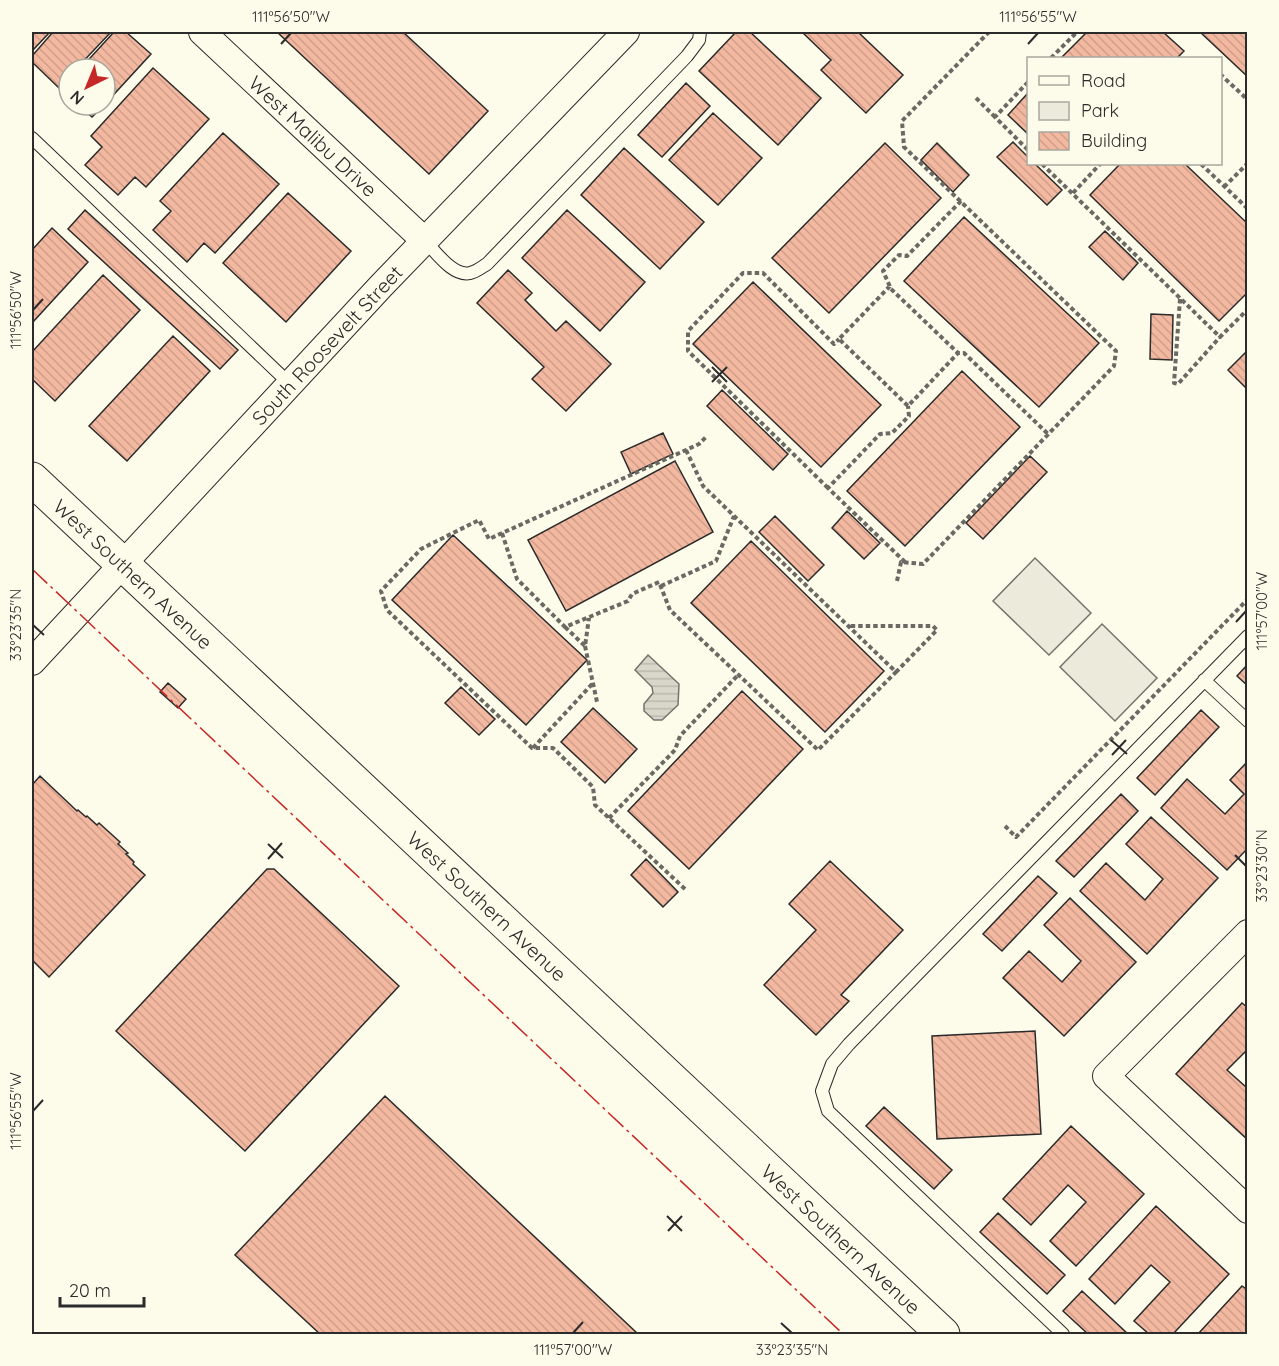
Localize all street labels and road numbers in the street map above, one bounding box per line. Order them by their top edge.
street label: West Malibu Drive [244,70,382,202]
street label: South Roosevelt Street [246,260,408,430]
street label: West Southern Avenue [48,494,218,654]
street label: West Southern Avenue [402,826,572,986]
street label: West Southern Avenue [756,1159,926,1319]

